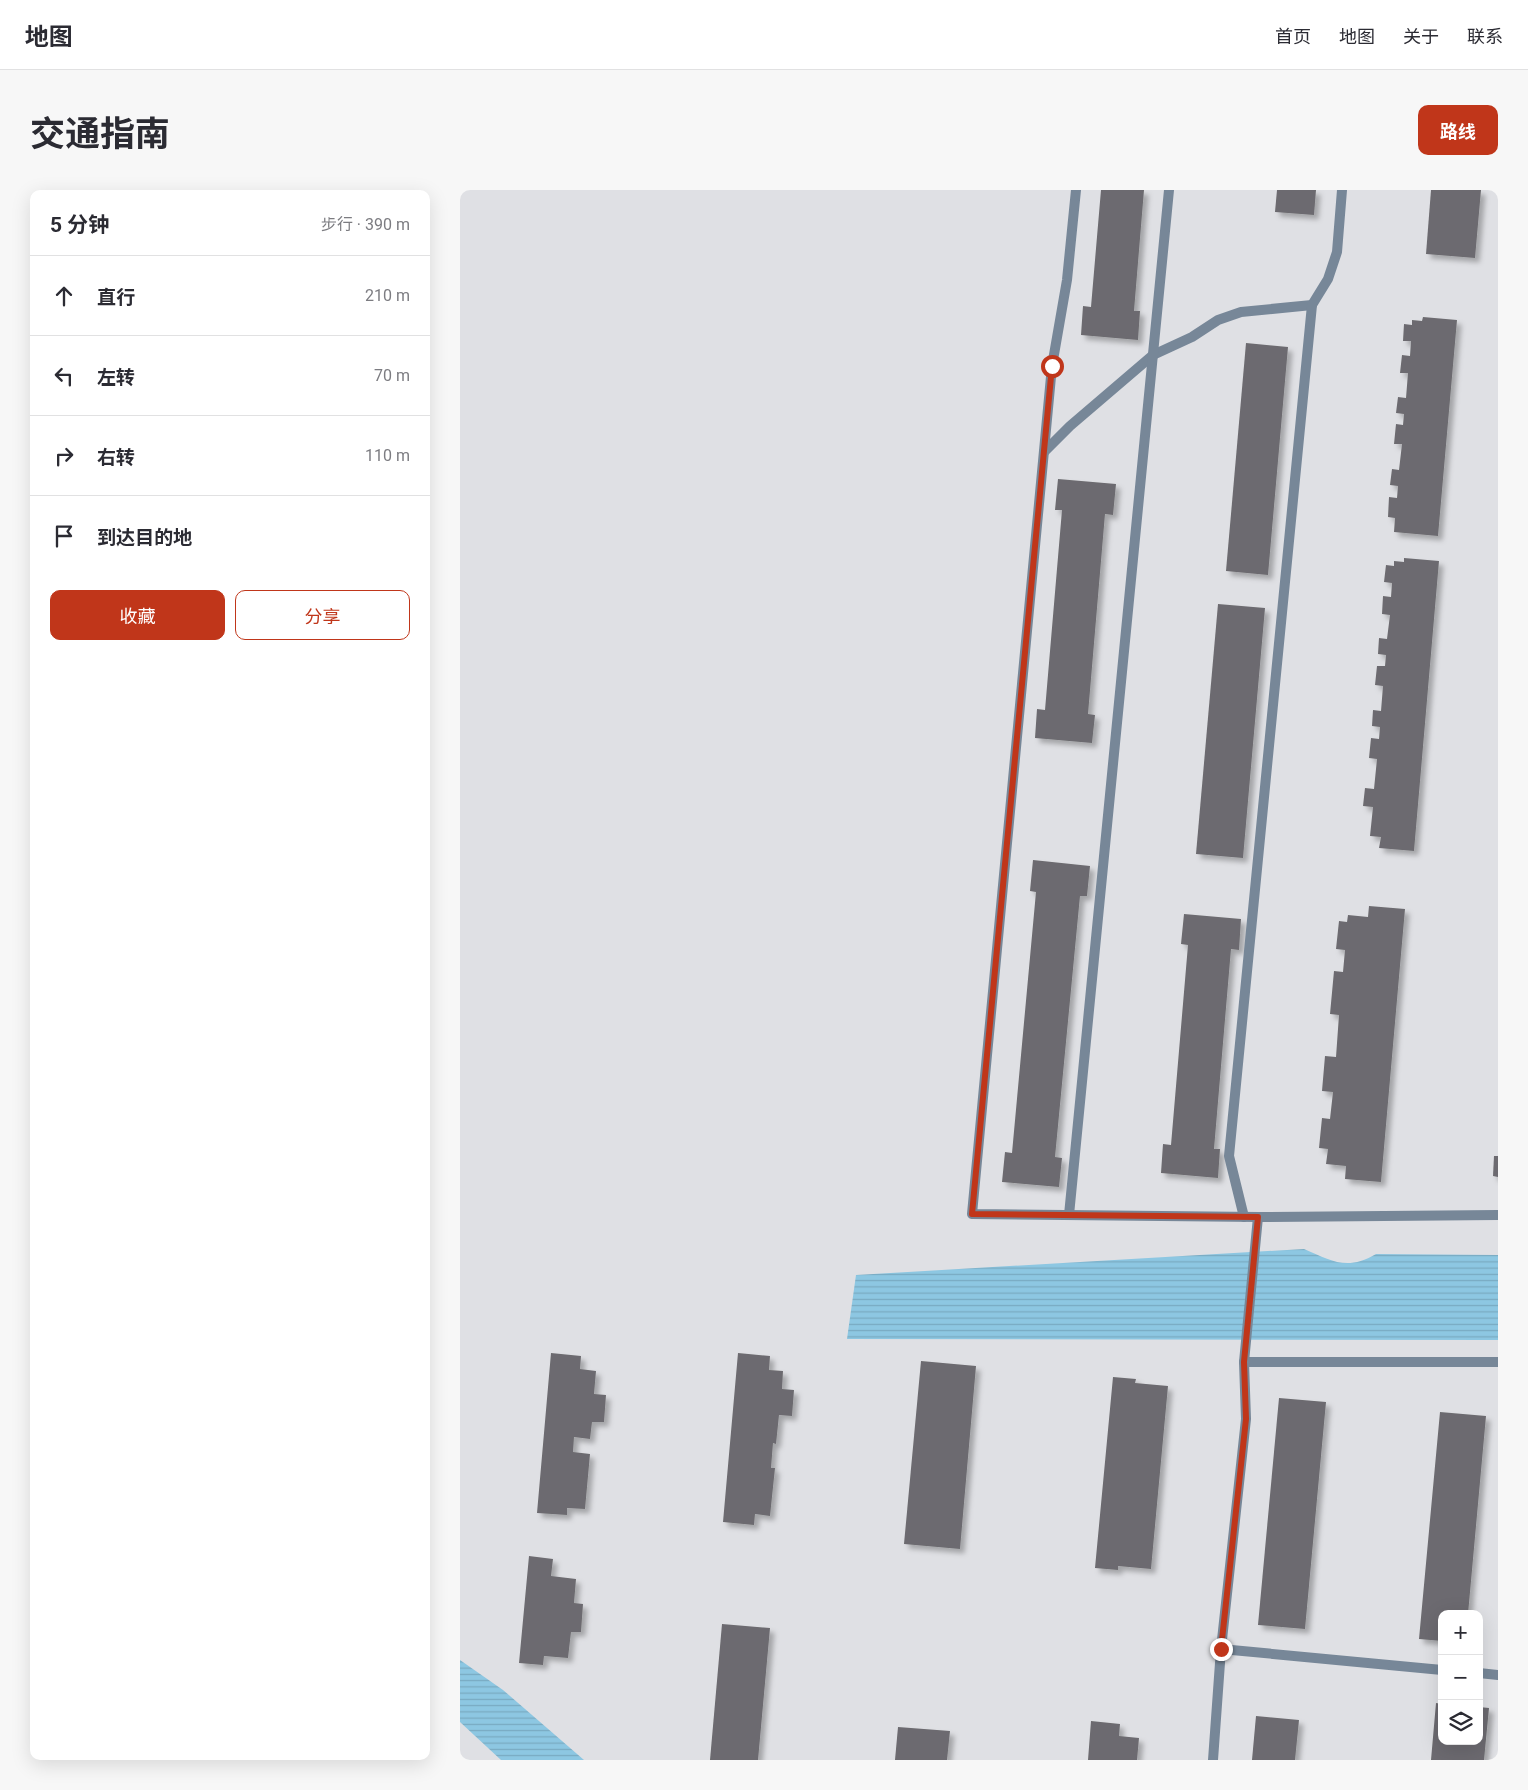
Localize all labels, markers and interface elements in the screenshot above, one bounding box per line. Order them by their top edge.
text: 地图 [25,23,73,51]
text: 首页 [1275,26,1311,47]
text: 地图 [1339,26,1375,47]
text: 关于 [1403,26,1439,47]
text: 联系 [1467,26,1503,47]
button: 路线 [1418,105,1498,155]
text: 交通指南 [30,114,170,155]
text: 5 分钟 [50,213,109,237]
text: 步行 · 390 m [321,215,410,234]
icon: ahead [50,282,78,310]
text: 直行 [97,286,135,309]
text: 210 m [365,286,410,305]
route start [1041,355,1064,378]
icon: left [50,362,78,390]
text: 左转 [97,366,135,389]
text: 70 m [374,366,410,385]
icon: right [50,442,78,470]
text: 右转 [97,446,135,469]
text: 110 m [365,446,410,465]
icon: arrive [50,522,78,550]
text: 到达目的地 [97,526,192,549]
button: 收藏 [50,590,225,640]
button: 分享 [235,590,410,640]
map controls [1438,1610,1483,1745]
button: + [1438,1610,1483,1655]
route end [1210,1638,1233,1661]
button: − [1438,1655,1483,1700]
button: layers [1438,1700,1483,1745]

